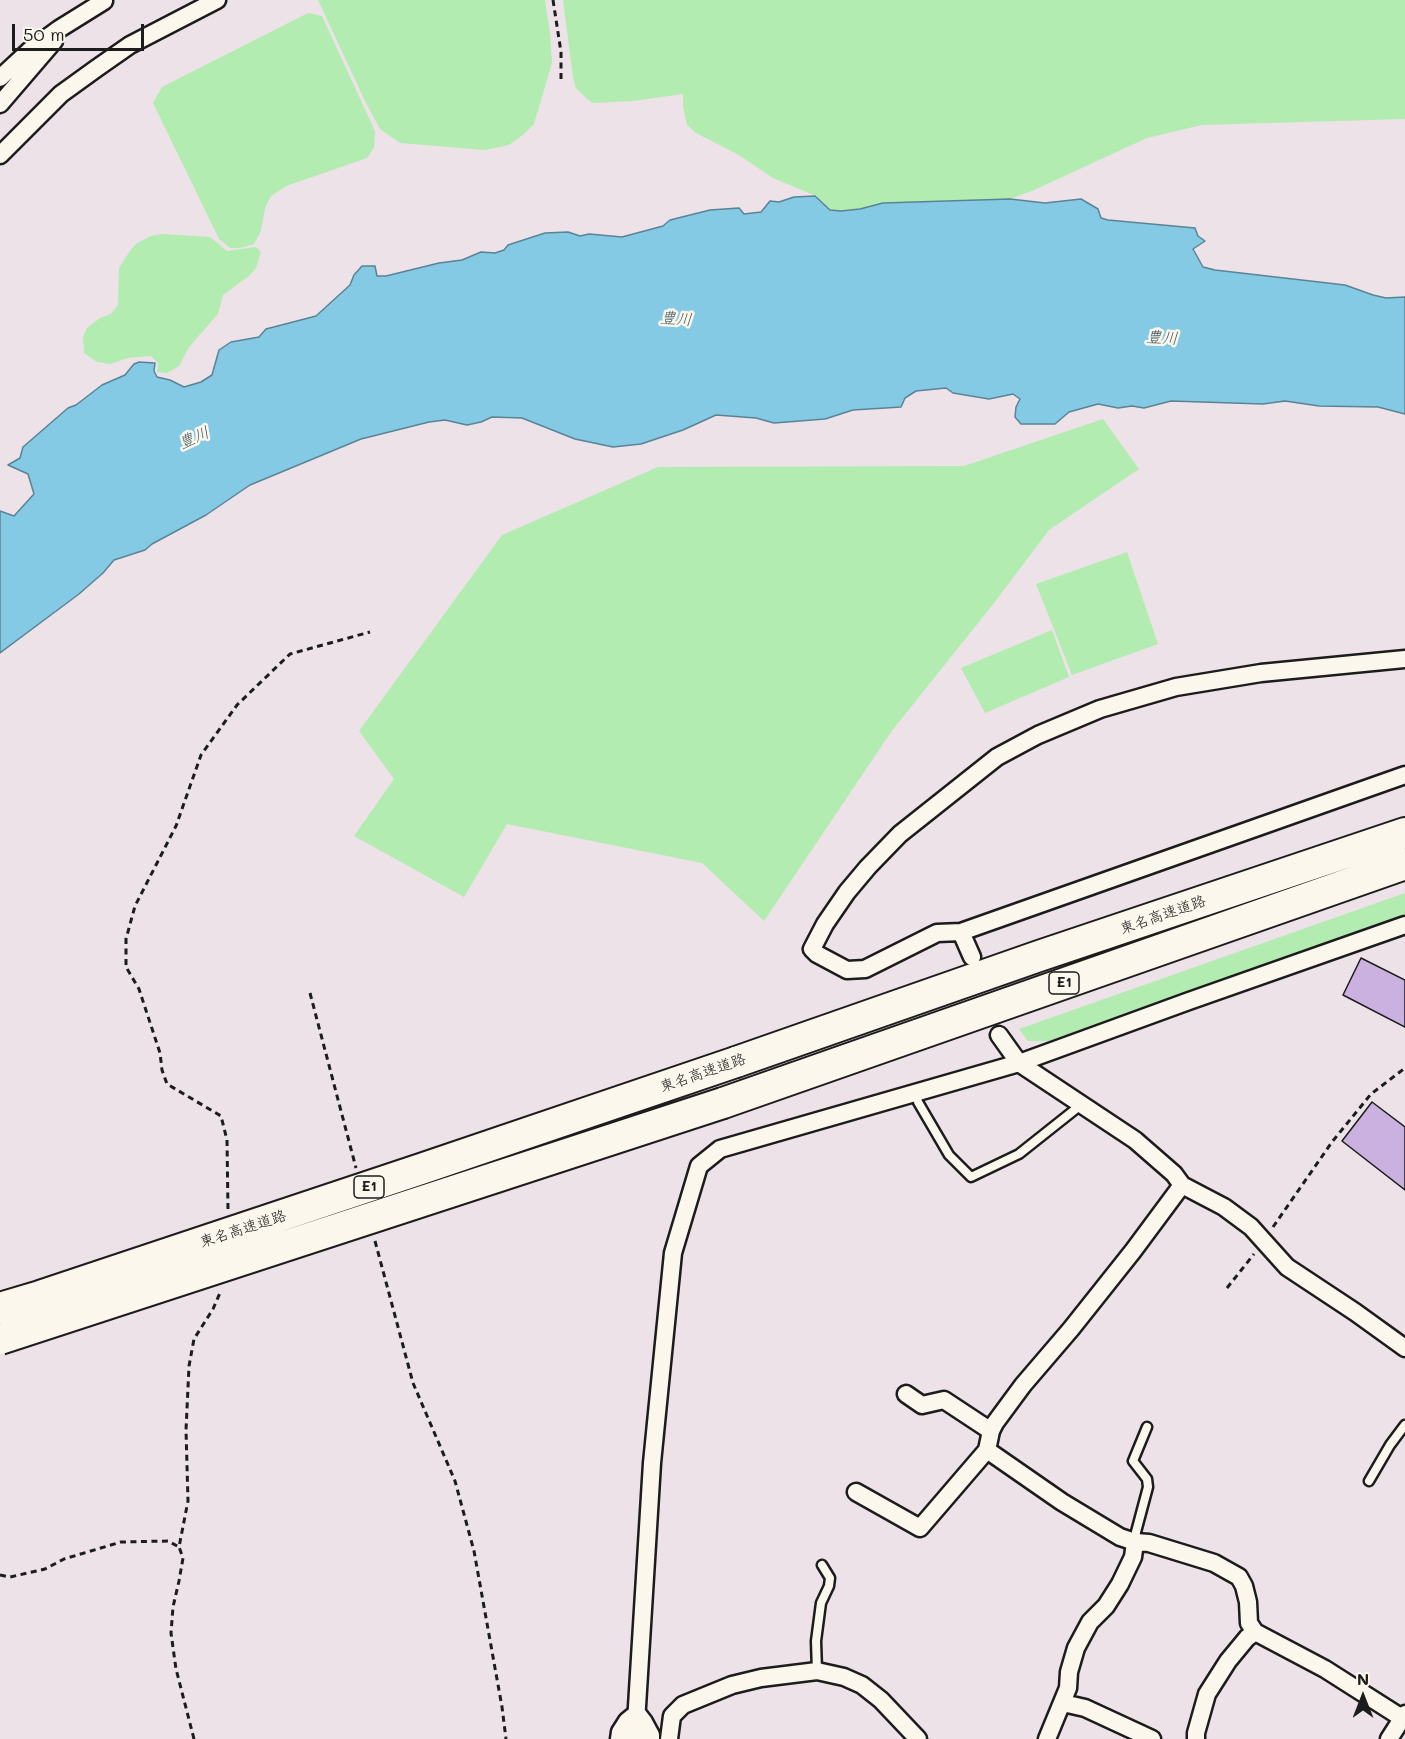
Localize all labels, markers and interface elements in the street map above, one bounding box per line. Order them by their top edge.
scale bar [15,12,147,50]
text: 50 m [23,22,65,46]
water label: 豊川 [659,308,693,330]
water label: 豊川 [1146,328,1178,348]
water label: 豊川 [175,423,213,453]
street label: 東名高速道路 [1118,892,1208,938]
road number: E1 [1049,972,1079,994]
street label: 東名高速道路 [658,1050,748,1096]
road number: E1 [354,1176,384,1198]
street label: 東名高速道路 [197,1207,289,1251]
north arrow [1333,1667,1393,1727]
text: N [1357,1668,1369,1689]

